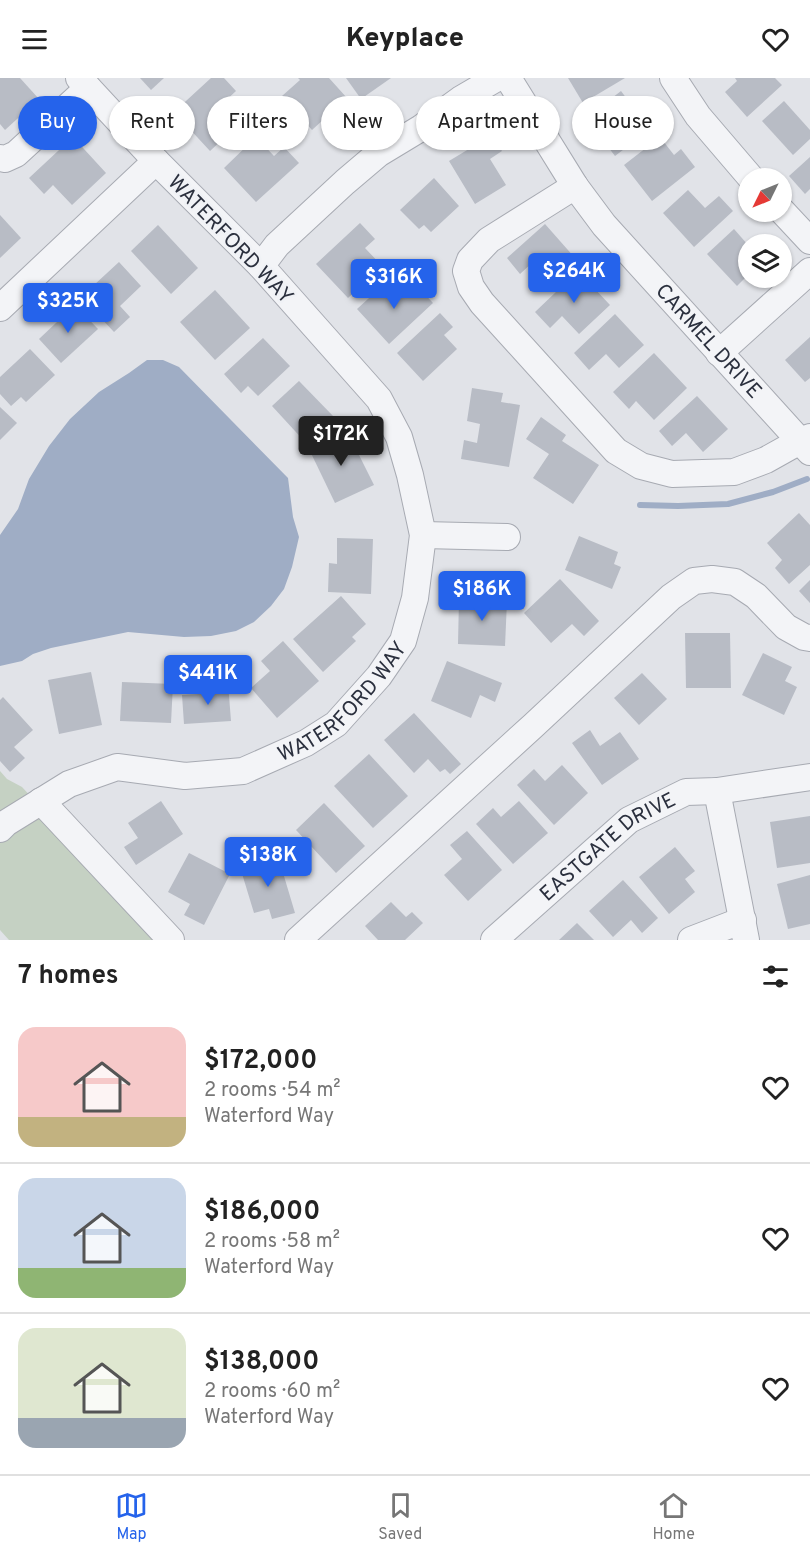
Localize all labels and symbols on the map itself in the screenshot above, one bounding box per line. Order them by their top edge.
north arrow [738,168,792,222]
street label: WATERFORD WAY [161,170,298,310]
pin: $264K [532,253,616,304]
pin: $316K [352,259,436,310]
street label: CARMEL DRIVE [649,278,767,405]
pin: $325K [26,283,110,334]
pin: $172K [299,416,383,467]
pin: $186K [440,571,524,622]
street label: WATERFORD WAY [274,637,414,769]
pin: $441K [166,655,250,706]
street label: EASTGATE DRIVE [535,787,681,908]
pin: $138K [226,837,310,888]

